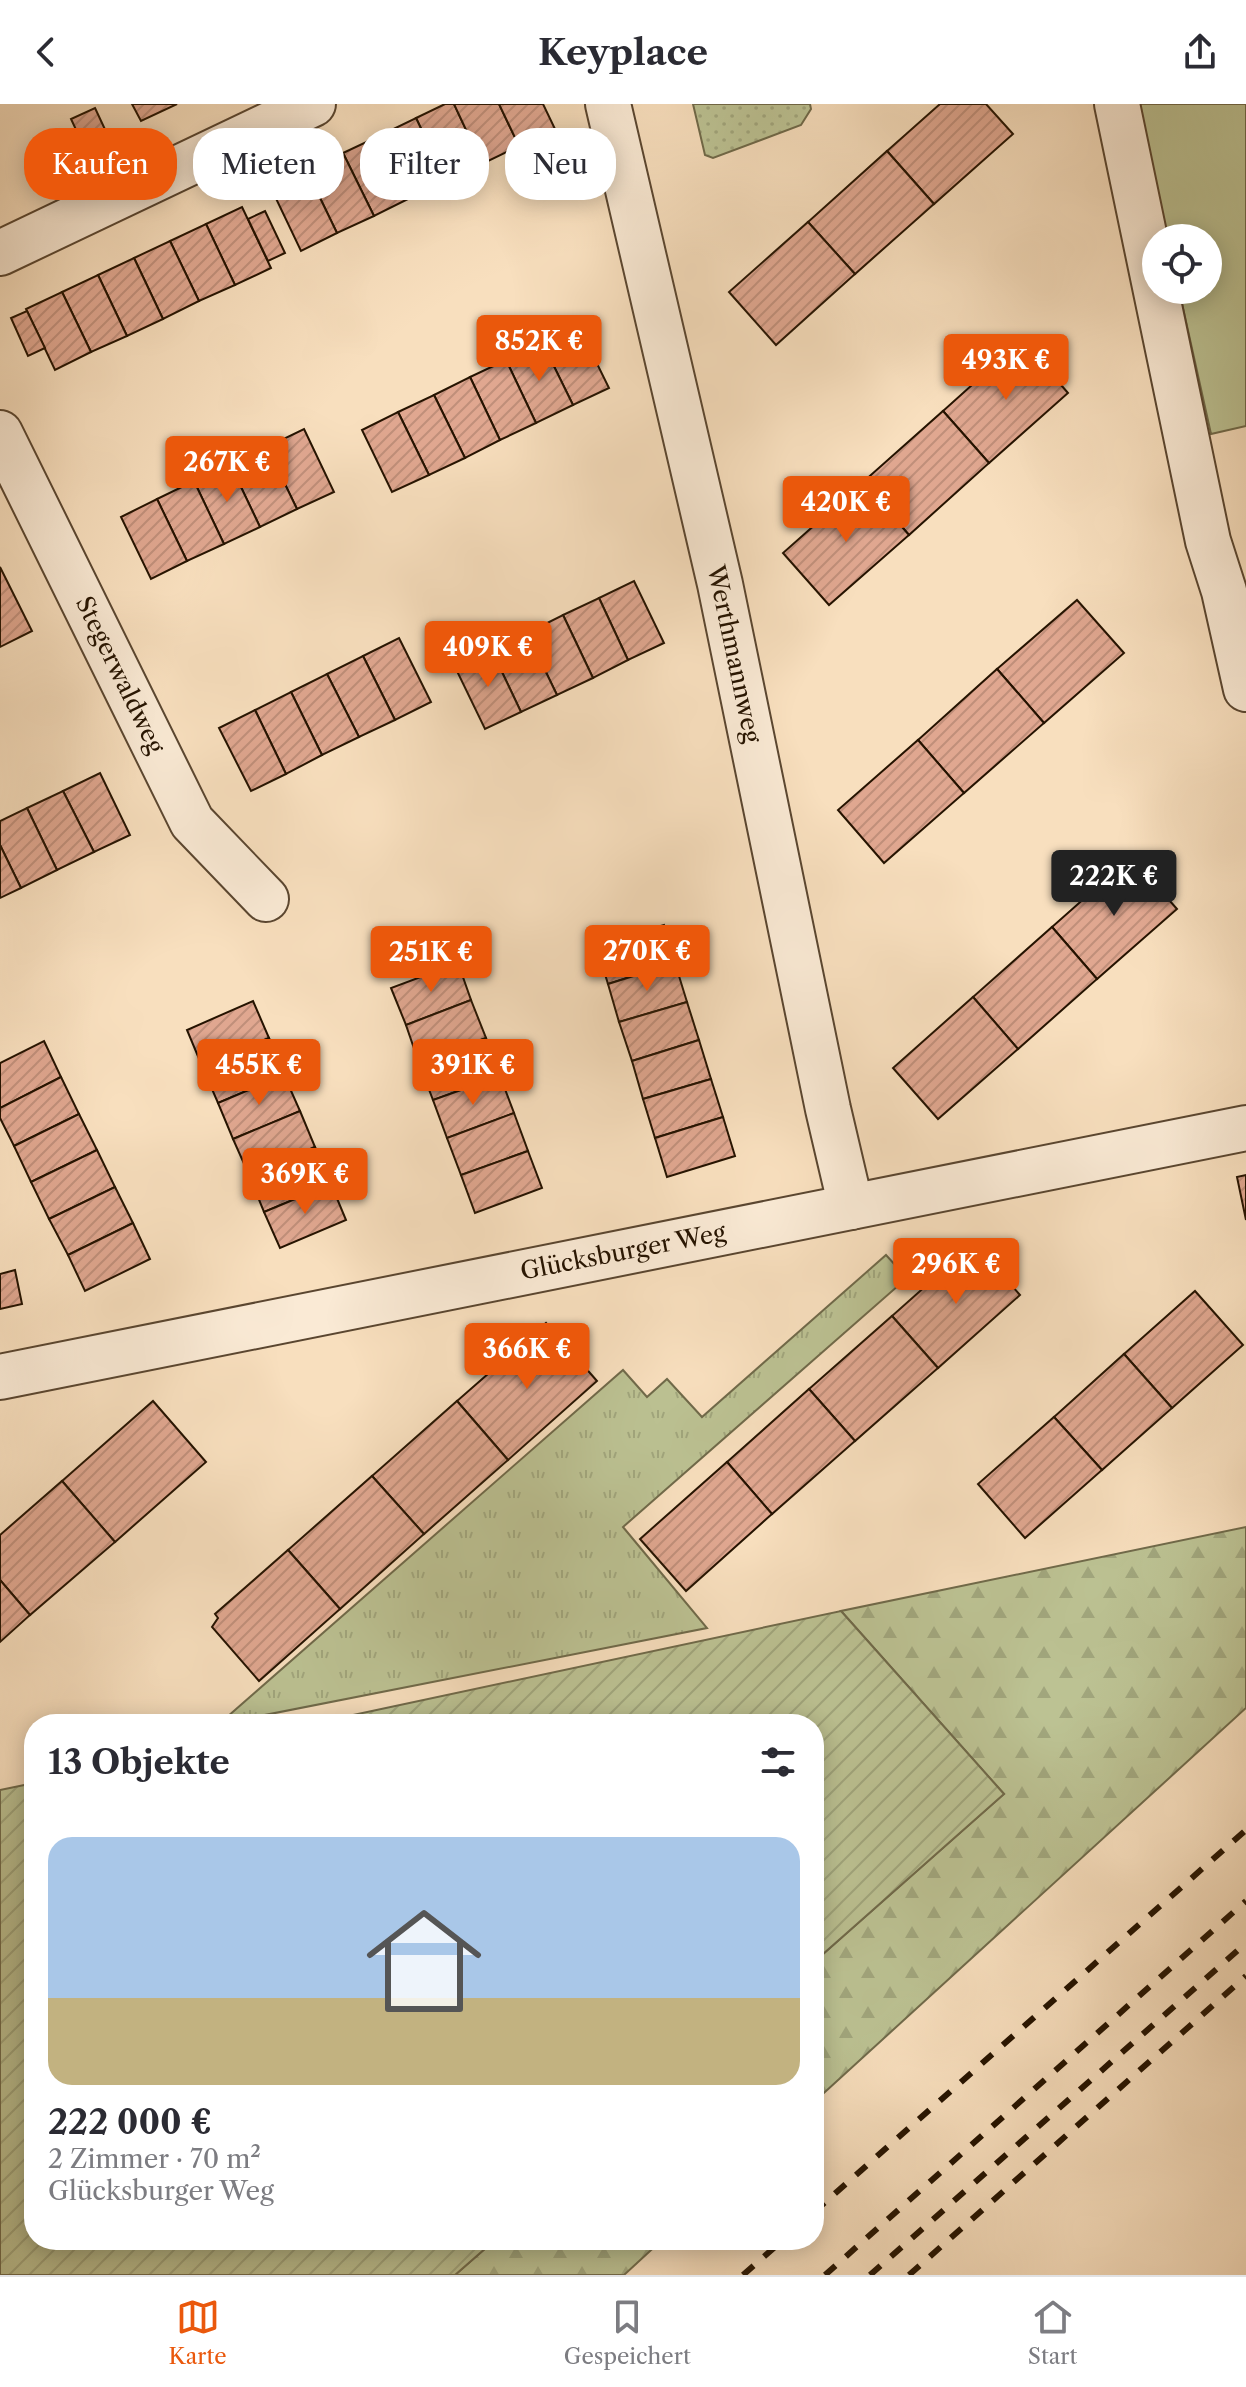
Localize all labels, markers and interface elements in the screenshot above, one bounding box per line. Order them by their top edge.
icon: back [24,30,68,74]
text: Keyplace [538,30,708,74]
icon: share [1178,30,1222,74]
chip: Kaufen [24,128,177,200]
chip: Mieten [193,128,344,200]
chip: Filter [360,128,489,200]
chip: Neu [505,128,616,200]
map controls [1142,224,1222,304]
button: locate [1142,224,1222,304]
pin: 852K € [474,315,604,383]
text: 852K € [495,325,583,357]
pin: 493K € [941,334,1071,402]
text: 493K € [962,344,1050,376]
pin: 267K € [162,436,292,504]
text: 267K € [183,446,271,478]
pin: 420K € [781,476,911,544]
text: 420K € [801,486,891,518]
street label: Werthmannweg [701,561,768,746]
street label: Stegerwaldweg [70,592,171,758]
pin: 409K € [423,621,553,689]
text: 409K € [443,631,533,663]
pin: 222K € [1049,850,1179,918]
text: 222K € [1069,860,1159,892]
pin: 270K € [582,925,712,993]
pin: 251K € [366,926,496,994]
text: 270K € [603,935,691,967]
text: 251K € [389,936,473,968]
pin: 455K € [194,1039,324,1107]
pin: 391K € [408,1039,538,1107]
text: 455K € [215,1049,303,1081]
text: 391K € [430,1049,516,1081]
pin: 369K € [240,1148,370,1216]
text: 369K € [261,1158,349,1190]
street label: Glücksburger Weg [518,1217,728,1286]
pin: 296K € [891,1238,1021,1306]
text: 296K € [911,1248,1001,1280]
pin: 366K € [462,1323,592,1391]
text: 366K € [483,1333,571,1365]
icon: filters [756,1740,800,1784]
text: 13 Objekte [48,1741,230,1783]
icon: home [352,1889,496,2033]
text: 222 000 € [48,2101,212,2143]
text: 2 Zimmer · 70 m² [48,2143,261,2175]
text: Glücksburger Weg [48,2175,274,2207]
tab: Karte [169,2295,227,2370]
tab: Gespeichert [564,2295,691,2370]
tab: Start [1028,2295,1077,2370]

